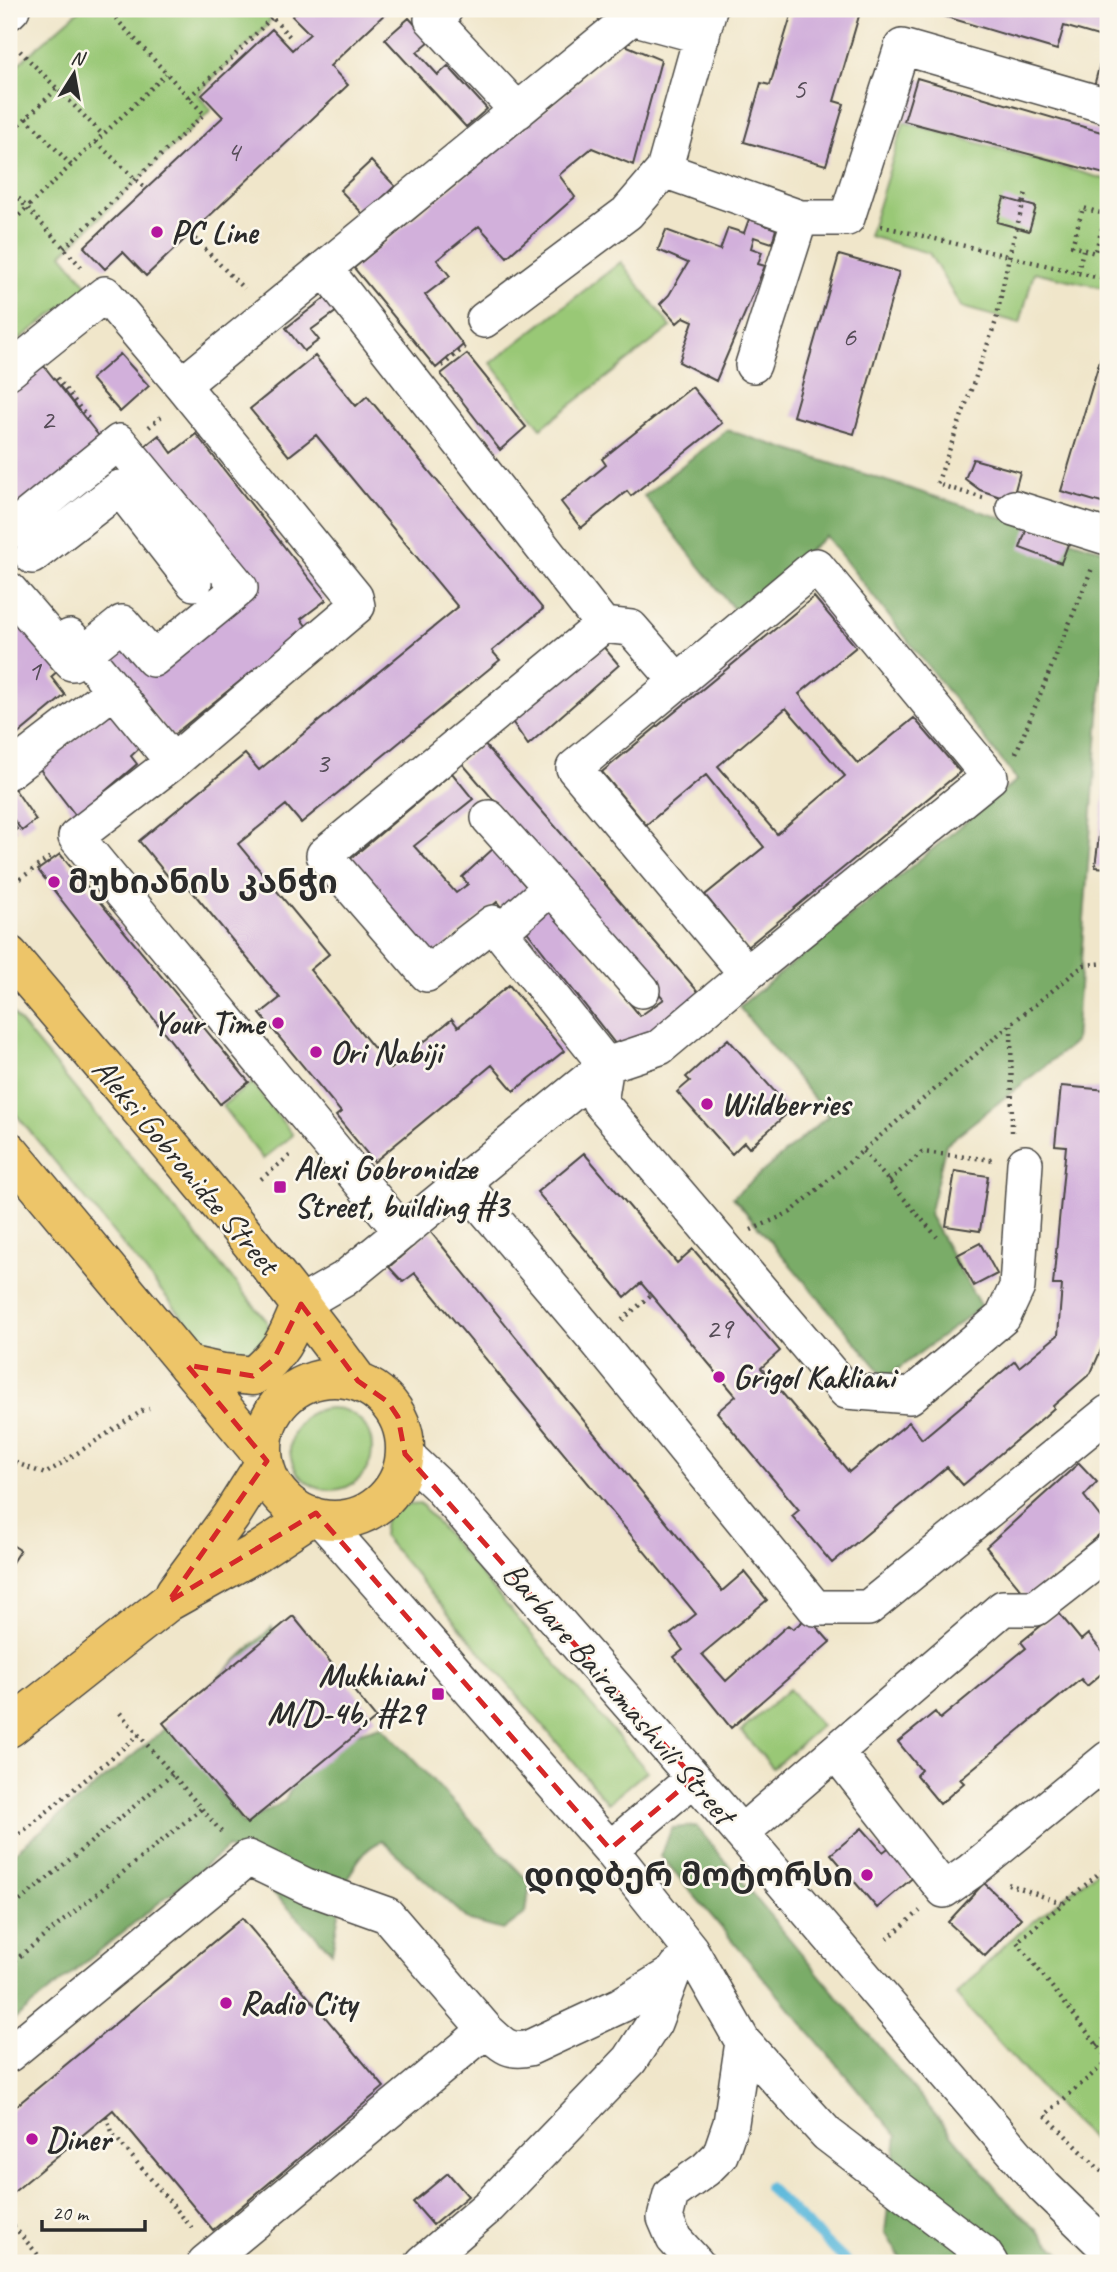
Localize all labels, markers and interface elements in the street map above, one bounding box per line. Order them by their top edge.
north arrow [38,38,108,108]
text: N [69,45,88,72]
house number: 5 [792,69,807,107]
house number: 4 [226,132,242,170]
place label: PC Line [171,211,260,253]
marker: PC Line [149,224,165,240]
house number: 6 [842,317,857,355]
house number: 2 [40,400,56,438]
house number: 1 [27,651,42,689]
house number: 3 [315,743,331,781]
place label: მუხიანის კანჭი [68,861,338,903]
marker: მუხიანის კანჭი [46,874,62,890]
place label: Your Time [153,1002,267,1044]
marker: Your Time [270,1015,286,1031]
place label: Ori Nabiji [330,1031,446,1073]
marker: Ori Nabiji [308,1044,324,1060]
street label: Aleksi Gobronidze Street [83,1049,291,1285]
place label: Wildberries [721,1083,853,1125]
marker: Wildberries [699,1096,715,1112]
place label: Alexi Gobronidze Street, building #3 [294,1147,511,1227]
marker: Alexi Gobronidze Street, building #3 [272,1179,288,1195]
house number: 29 [706,1309,735,1347]
place label: Grigol Kakliani [733,1356,899,1398]
marker: Grigol Kakliani [711,1369,727,1385]
street label: Barbare Bairamashvili Street [493,1553,747,1836]
place label: Mukhiani M/D-4b, #29 [267,1654,429,1734]
marker: Mukhiani M/D-4b, #29 [430,1686,446,1702]
place label: დიდბერ მოტორსი [524,1854,853,1896]
marker: დიდბერ მოტორსი [859,1867,875,1883]
place label: Radio City [240,1982,361,2024]
marker: Radio City [218,1995,234,2011]
place label: Diner [46,2118,114,2160]
marker: Diner [24,2131,40,2147]
scale bar [42,2188,145,2232]
text: 20 m [52,2200,90,2226]

